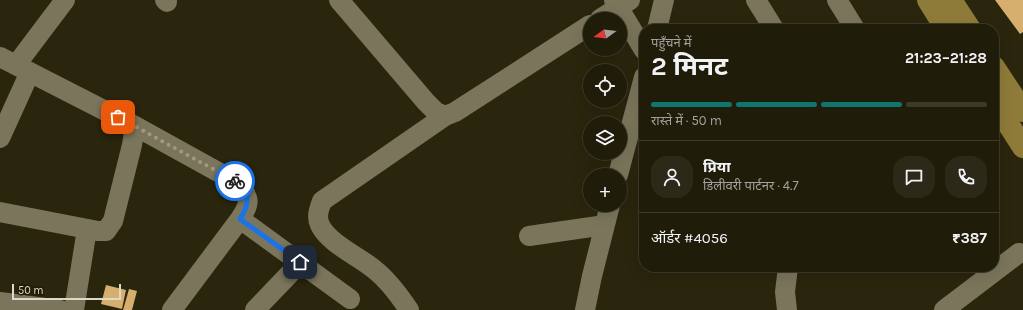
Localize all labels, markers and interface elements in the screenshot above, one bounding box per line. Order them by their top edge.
north arrow [583,12,627,56]
map controls [583,12,627,212]
text: पहुँचने में [651,35,692,50]
text: 21:23–21:28 [905,49,987,67]
text: 2 मिनट [651,51,728,82]
button: locate [583,64,627,108]
pin [101,100,135,134]
icon: bag [107,106,129,128]
text: रास्ते में · 50 m [651,113,722,128]
button: layers [583,116,627,160]
button: person [651,156,693,198]
button: chat [893,156,935,198]
button: phone [945,156,987,198]
text: प्रिया [703,158,731,176]
courier [215,161,255,201]
button: + [583,168,627,212]
icon: bike [224,170,246,192]
text: डिलीवरी पार्टनर · 4.7 [703,178,799,193]
text: ऑर्डर #4056 [651,229,728,247]
text: ₹387 [952,229,987,247]
pin [283,245,317,279]
icon: home [289,251,311,273]
scale bar [12,282,121,301]
text: 50 m [18,284,44,297]

